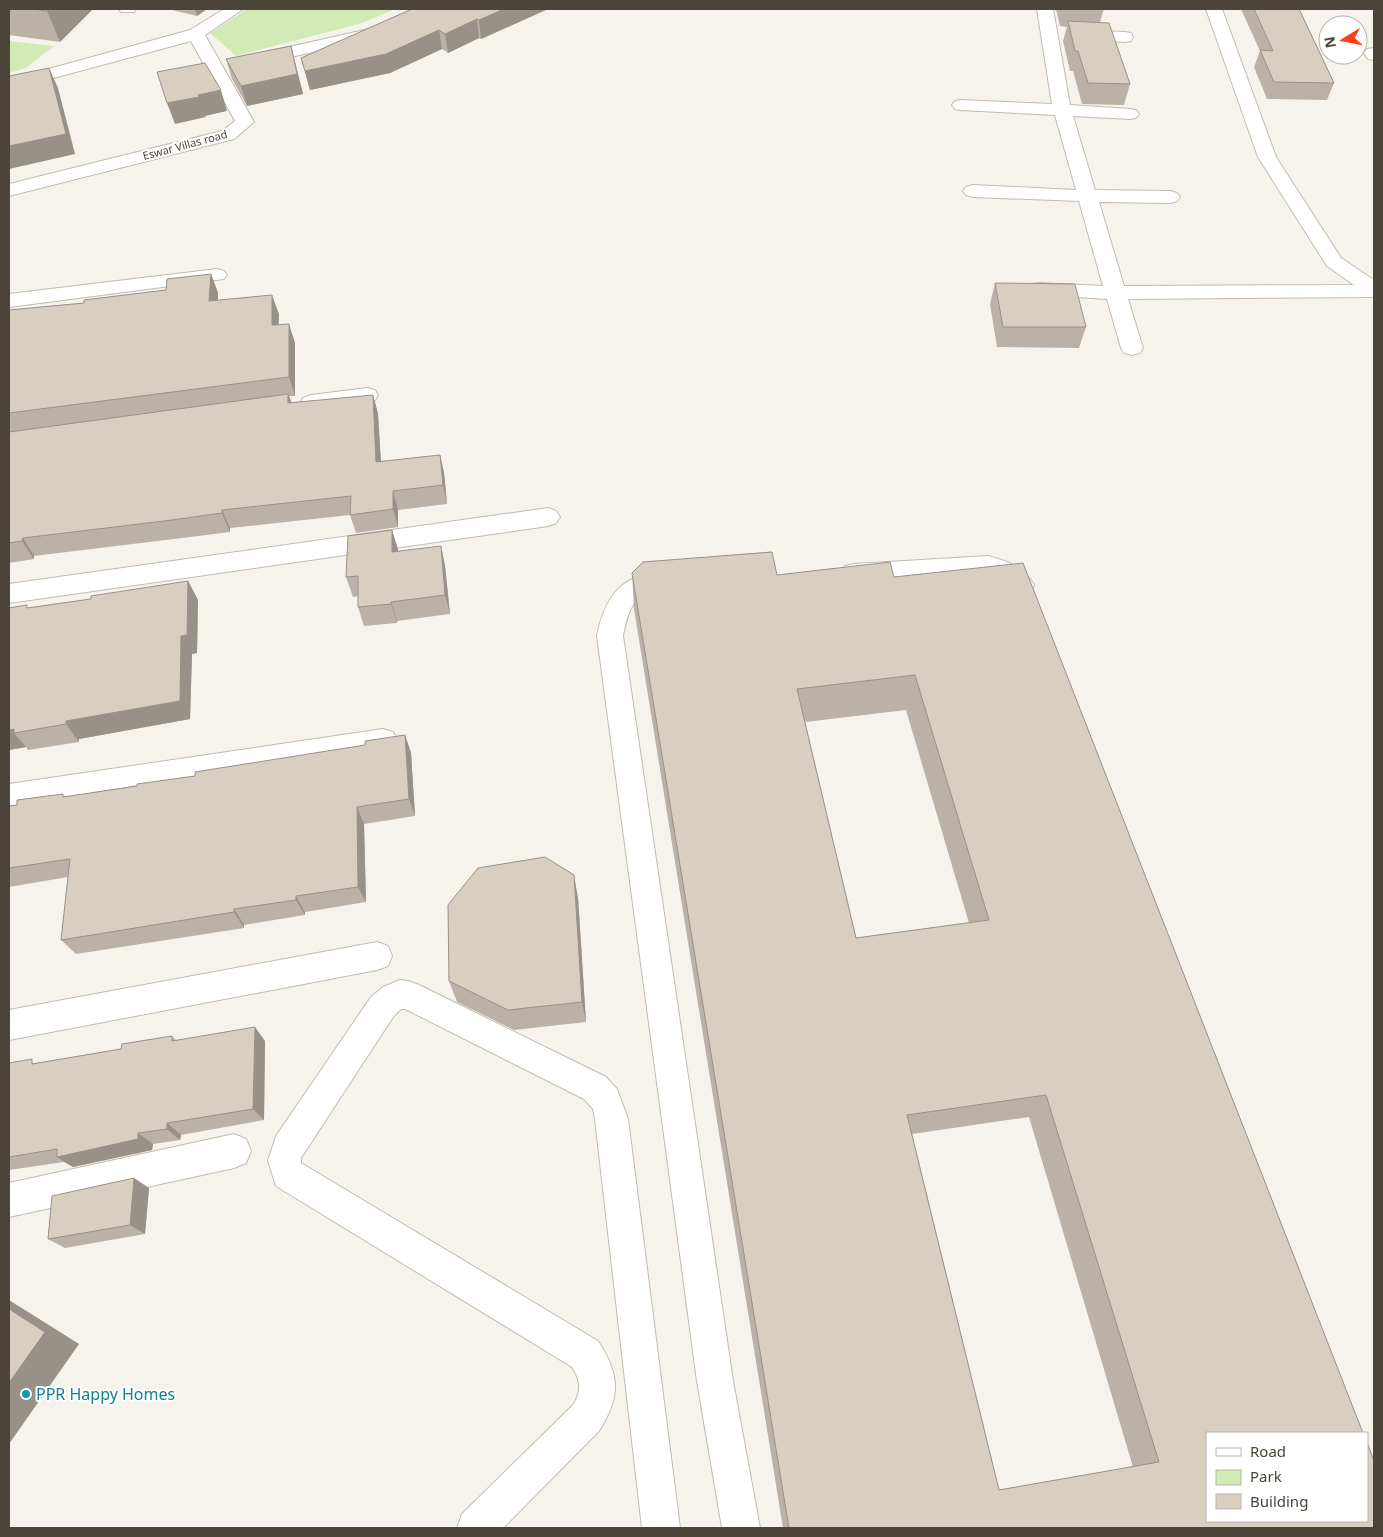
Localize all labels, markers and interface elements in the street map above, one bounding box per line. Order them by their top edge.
north arrow [1318,15,1368,65]
text: N [1319,35,1340,50]
street label: Eswar Villas road [141,126,229,163]
place label: PPR Happy Homes [36,1383,175,1405]
marker: PPR Happy Homes [20,1388,32,1400]
legend [1206,1432,1368,1522]
text: Road [1250,1441,1286,1461]
text: Park [1250,1466,1282,1486]
text: Building [1250,1491,1308,1511]

